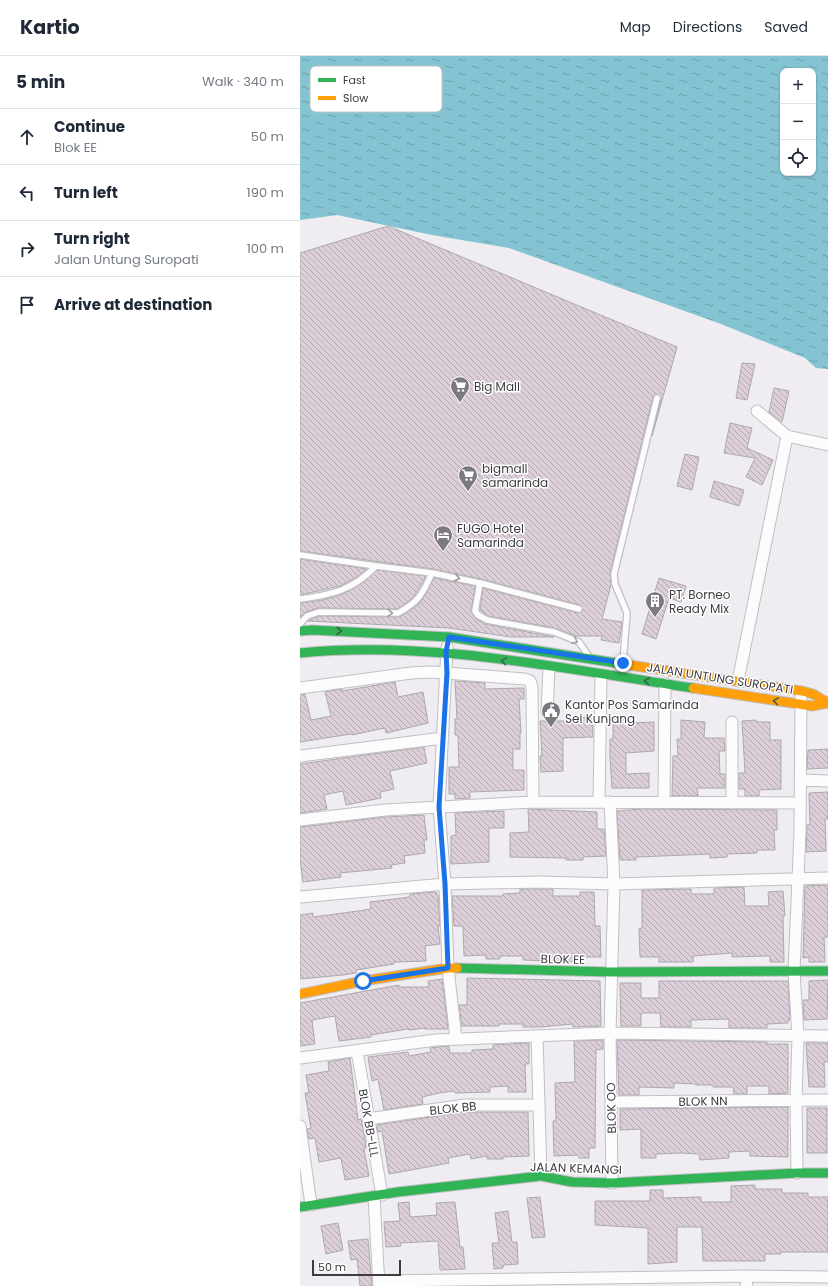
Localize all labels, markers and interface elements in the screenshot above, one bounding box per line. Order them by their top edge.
text: Kartio [20,14,80,41]
text: Map [620,17,651,37]
text: Directions [673,17,742,37]
text: Saved [764,17,808,37]
legend [310,66,442,112]
map controls [780,68,816,176]
button: + [780,68,816,104]
text: 5 min [16,70,65,94]
text: Walk · 340 m [202,72,284,91]
text: Fast [343,72,366,88]
text: Slow [343,90,368,106]
button: − [780,104,816,140]
text: Continue [54,116,125,137]
icon: ahead [16,126,38,148]
text: 50 m [251,127,284,146]
text: Blok EE [54,138,97,157]
button: locate [780,140,816,176]
icon: left [16,182,38,204]
text: Turn left [54,182,118,203]
text: 190 m [247,183,284,202]
text: Turn right [54,228,130,249]
icon: right [16,238,38,260]
text: 100 m [247,239,284,258]
text: Jalan Untung Suropati [54,250,199,269]
icon: arrive [16,294,38,316]
text: Arrive at destination [54,294,212,315]
supermarket icon: Big Mall [449,375,471,403]
place label: Big Mall [474,378,520,395]
place label: bigmall samarinda [482,460,548,491]
supermarket icon: bigmall samarinda [457,464,479,492]
place label: FUGO Hotel Samarinda [457,520,524,551]
hotel icon: FUGO Hotel Samarinda [432,524,454,552]
one-way arrow [454,574,460,582]
place label: PT. Borneo Ready Mix [669,586,731,617]
building icon: PT. Borneo Ready Mix [644,590,666,618]
one-way arrow [387,609,393,617]
one-way arrow [336,627,342,635]
one-way arrow [570,636,578,644]
route end [614,654,632,672]
one-way arrow [501,657,508,666]
street label: JALAN UNTUNG SUROPATI [646,658,794,698]
one-way arrow [644,677,650,686]
place label: Kantor Pos Samarinda Sei Kunjang [565,696,699,727]
one-way arrow [773,697,779,706]
public building icon: Kantor Pos Samarinda Sei Kunjang [540,700,562,728]
street label: BLOK EE [541,950,585,968]
route start [354,972,372,990]
street label: BLOK OO [602,1082,620,1134]
street label: BLOK BB-LLL [355,1087,383,1159]
street label: BLOK NN [678,1092,728,1110]
street label: BLOK BB [429,1097,477,1119]
street label: JALAN KEMANGI [530,1158,622,1178]
scale bar [312,1258,401,1277]
text: 50 m [318,1259,346,1275]

